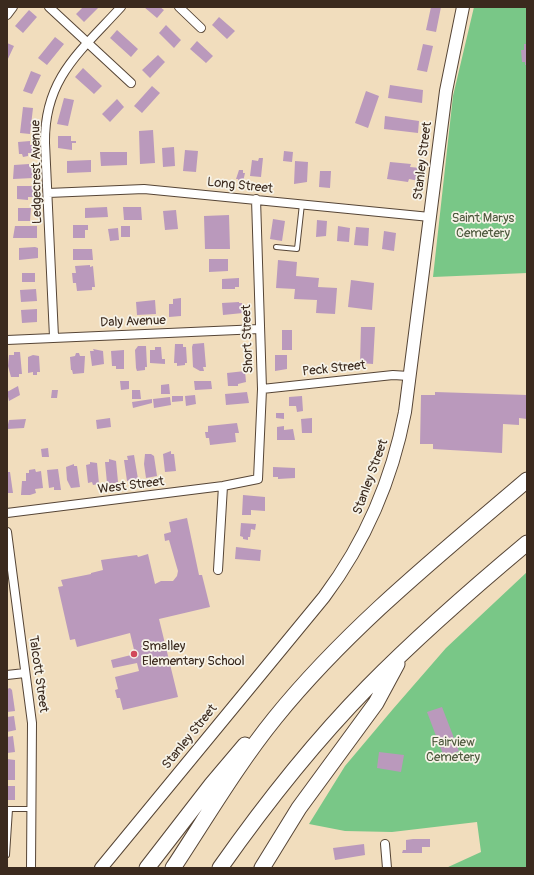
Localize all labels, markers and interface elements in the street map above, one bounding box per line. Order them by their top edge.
street label: Ledgecrest Avenue [28,120,46,224]
street label: Stanley Street [410,121,436,201]
street label: Long Street [206,175,274,197]
park label: Saint Marys Cemetery [452,211,514,242]
street label: Short Street [239,304,257,374]
street label: Daly Avenue [100,313,166,331]
street label: Peck Street [302,358,366,380]
street label: Stanley Street [350,437,392,517]
street label: West Street [97,474,165,498]
street label: Talcott Street [25,634,51,714]
place label: Smalley Elementary School [142,639,245,670]
marker: Smalley Elementary School [129,649,139,659]
street label: Stanley Street [159,701,221,773]
park label: Fairview Cemetery [426,735,480,766]

